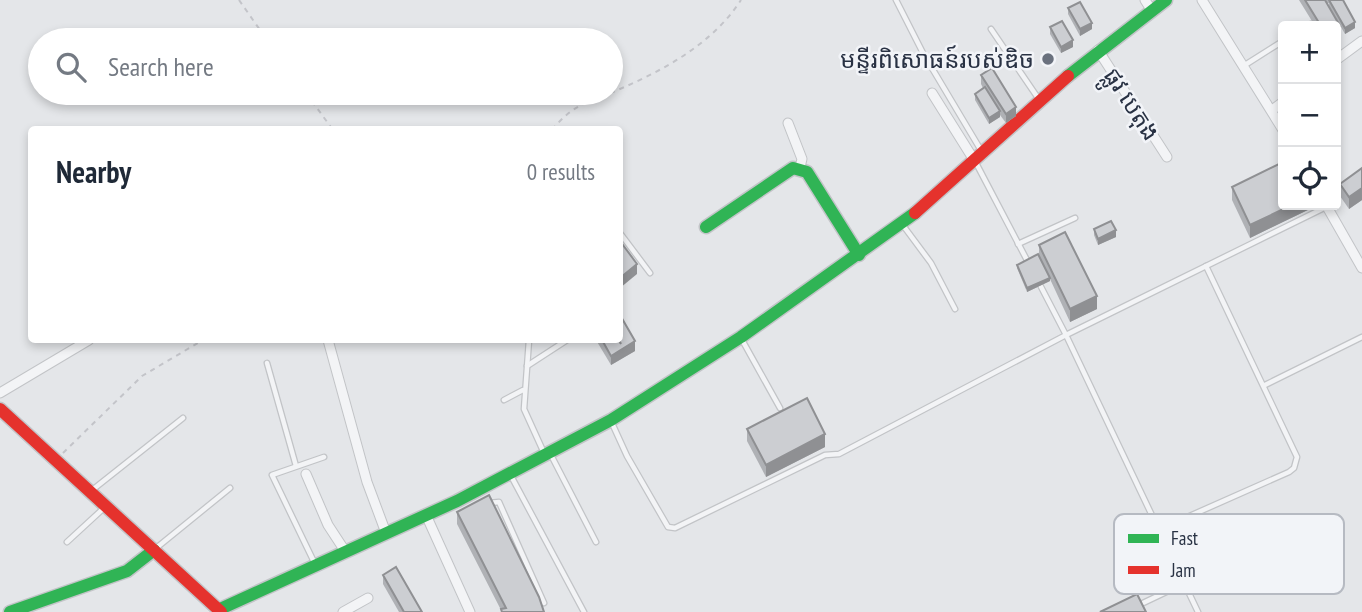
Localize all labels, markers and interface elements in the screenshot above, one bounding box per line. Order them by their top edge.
map controls [1278,21,1341,210]
button: + [1278,21,1341,84]
search box [28,28,623,105]
place label: មន្ទីរពិសោធន៍របស់ឌិច [840,44,1034,75]
icon: search [52,48,90,86]
text: Search here [108,50,214,83]
marker: មន្ទីរពិសោធន៍របស់ឌិច [1040,51,1056,67]
street label: ផ្លូវ បេតុង [1091,62,1167,150]
button: − [1278,84,1341,147]
button: locate [1278,147,1341,210]
text: Nearby [56,152,131,191]
text: 0 results [527,157,595,186]
legend [1114,514,1344,594]
text: Fast [1171,526,1199,550]
text: Jam [1170,558,1196,582]

